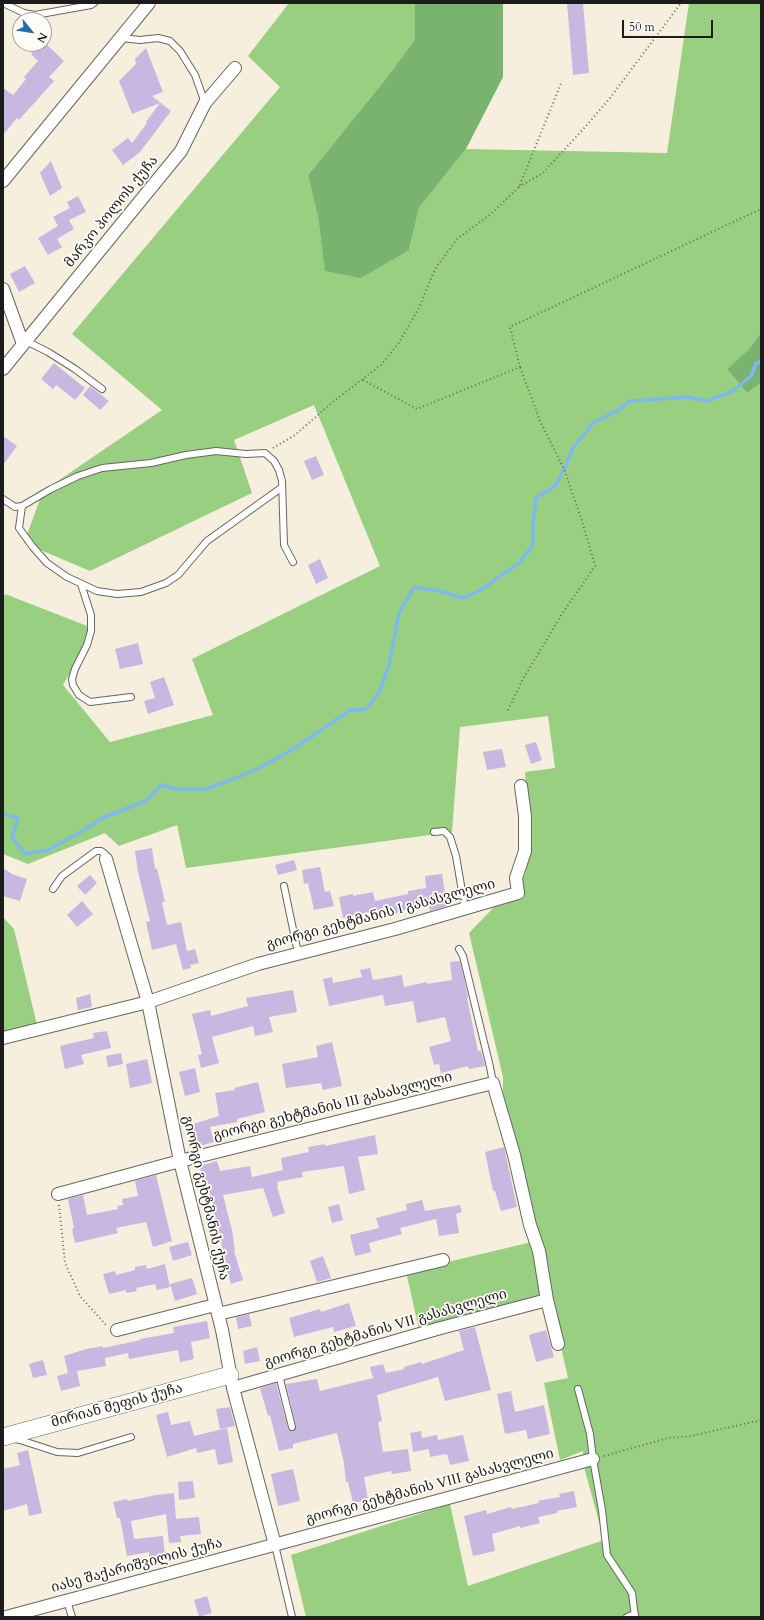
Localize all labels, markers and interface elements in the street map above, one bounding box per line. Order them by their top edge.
north arrow [12,12,52,52]
scale bar [624,12,715,38]
text: 50 m [629,19,655,35]
text: N [33,30,51,46]
street label: მარკო პოლოს ქუჩა [62,153,162,271]
street label: გიორგი გეხტმანის I გასასვლელი [265,876,497,954]
street label: გიორგი გეხტმანის III გასასვლელი [212,1069,454,1145]
street label: გიორგი გეხტმანის ქუჩა [178,1114,232,1282]
street label: გიორგი გეხტმანის VII გასასვლელი [263,1286,509,1372]
street label: მირიან მეფის ქუჩა [49,1380,185,1432]
street label: გიორგი გეხტმანის VIII გასასვლელი [304,1446,556,1528]
street label: იასე შაქარიშვილის ქუჩა [50,1535,224,1597]

